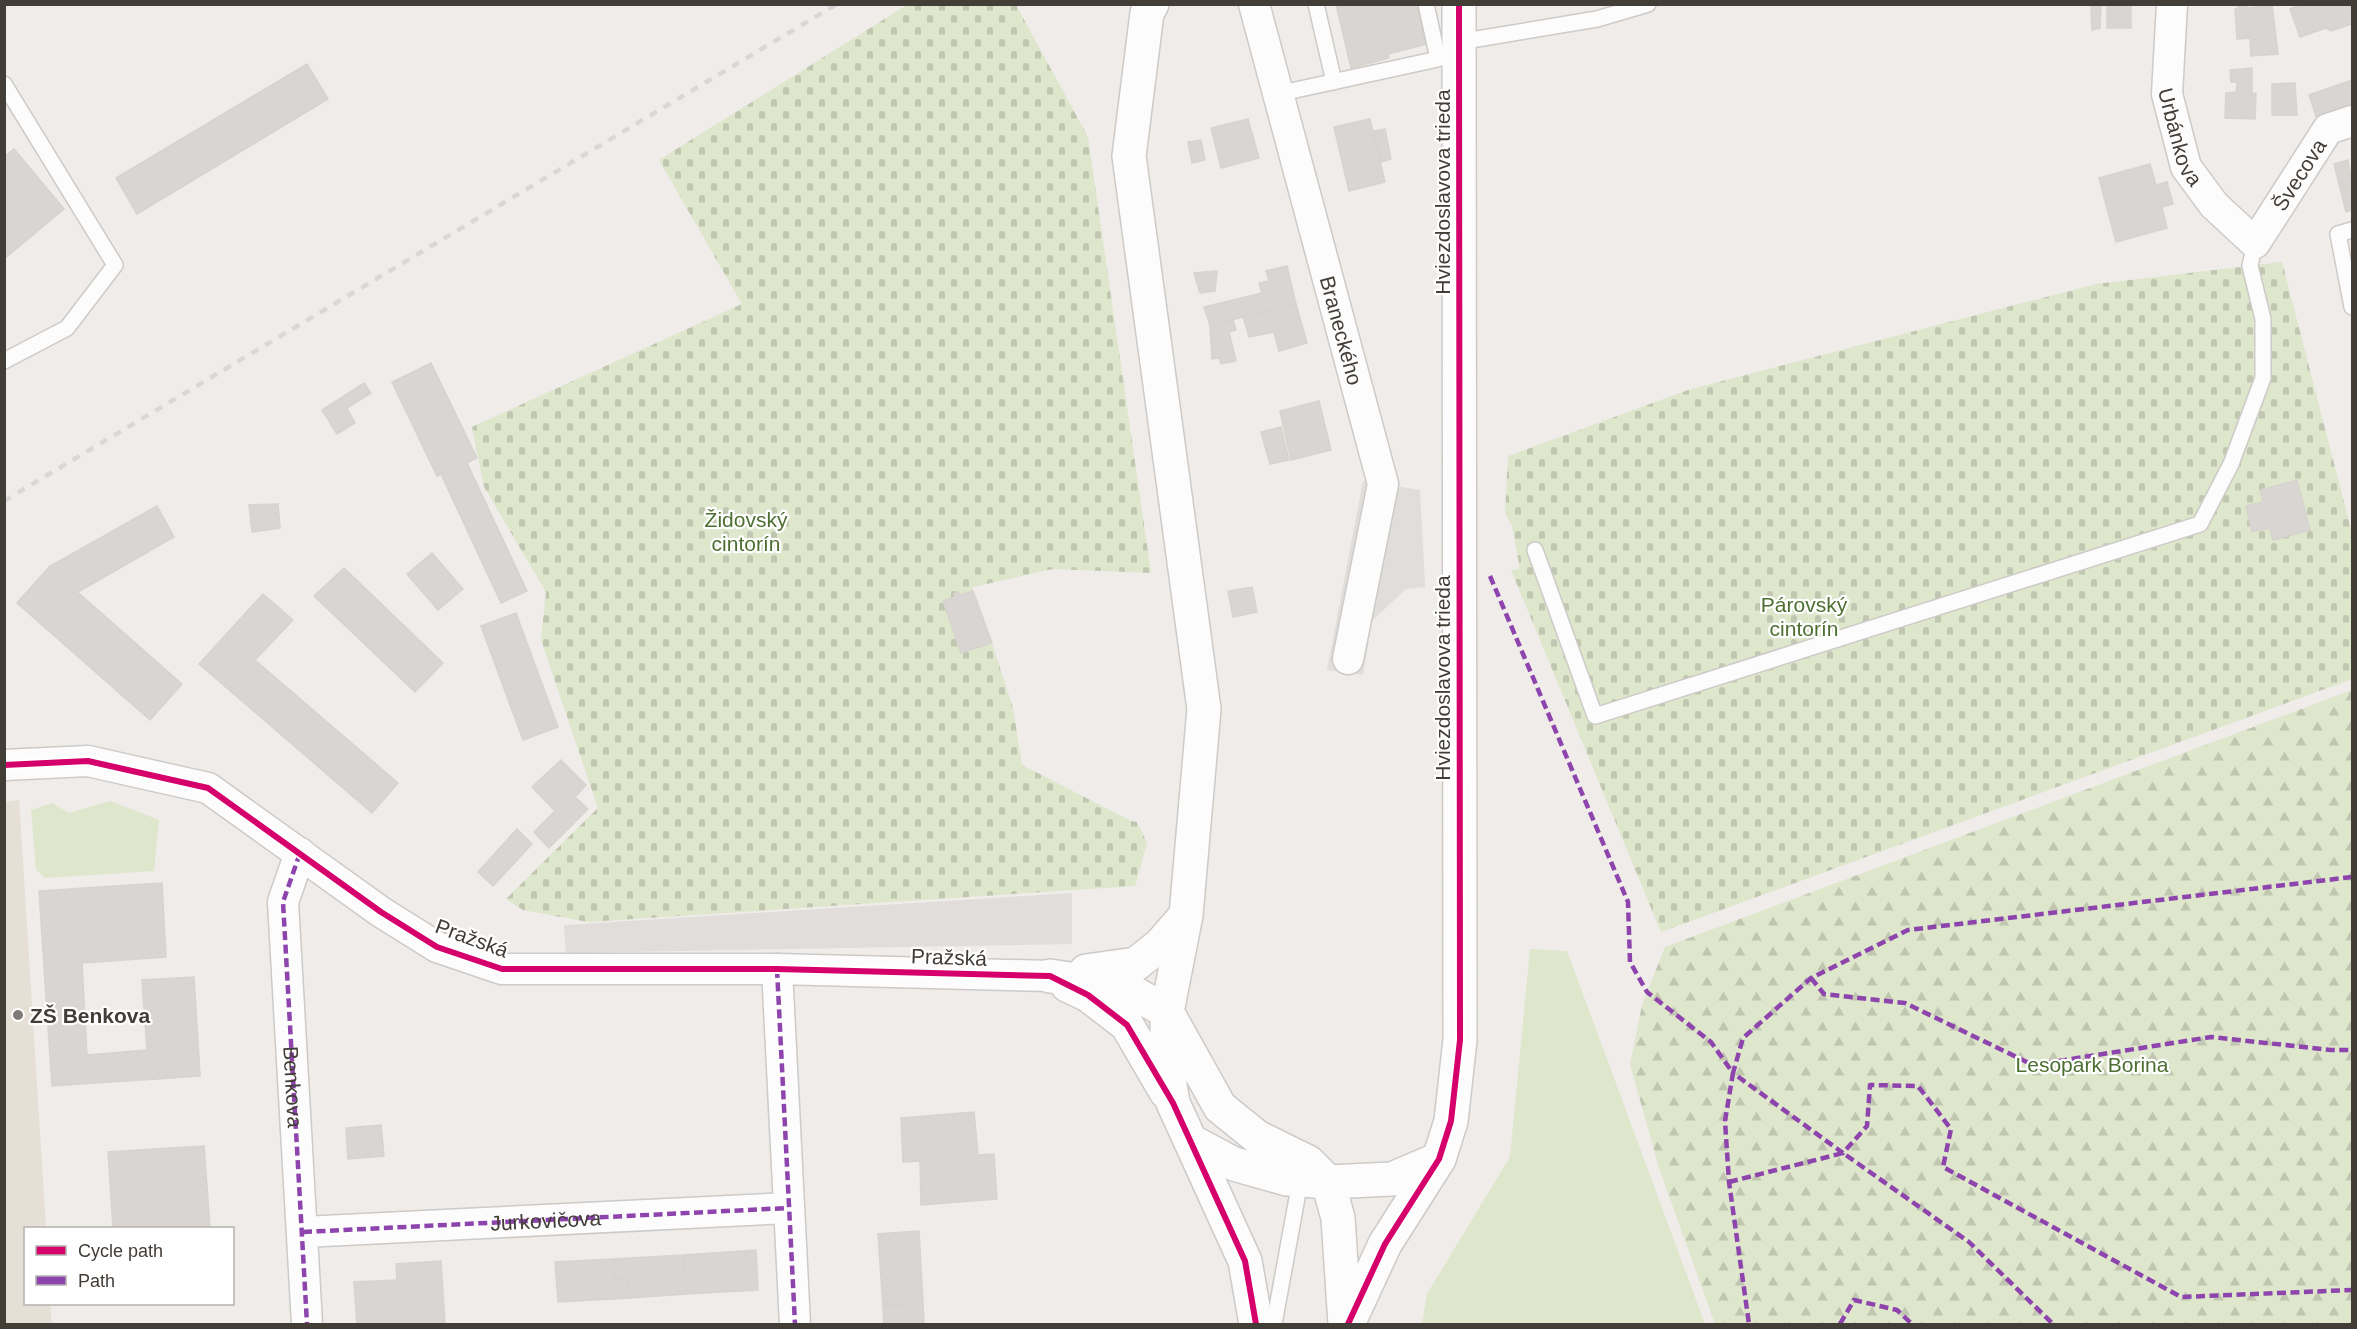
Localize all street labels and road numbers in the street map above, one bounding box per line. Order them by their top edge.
street label: Urbánkova [2154,85,2207,190]
street label: Hviezdoslavova trieda [1431,89,1454,295]
street label: Švecova [2267,134,2330,215]
street label: Braneckého [1316,273,1367,388]
street label: Hviezdoslavova trieda [1431,575,1454,781]
street label: Pražská [432,914,512,962]
street label: Pražská [911,944,988,970]
street label: Benkova [280,1045,307,1129]
street label: Jurkovičova [490,1206,602,1234]

